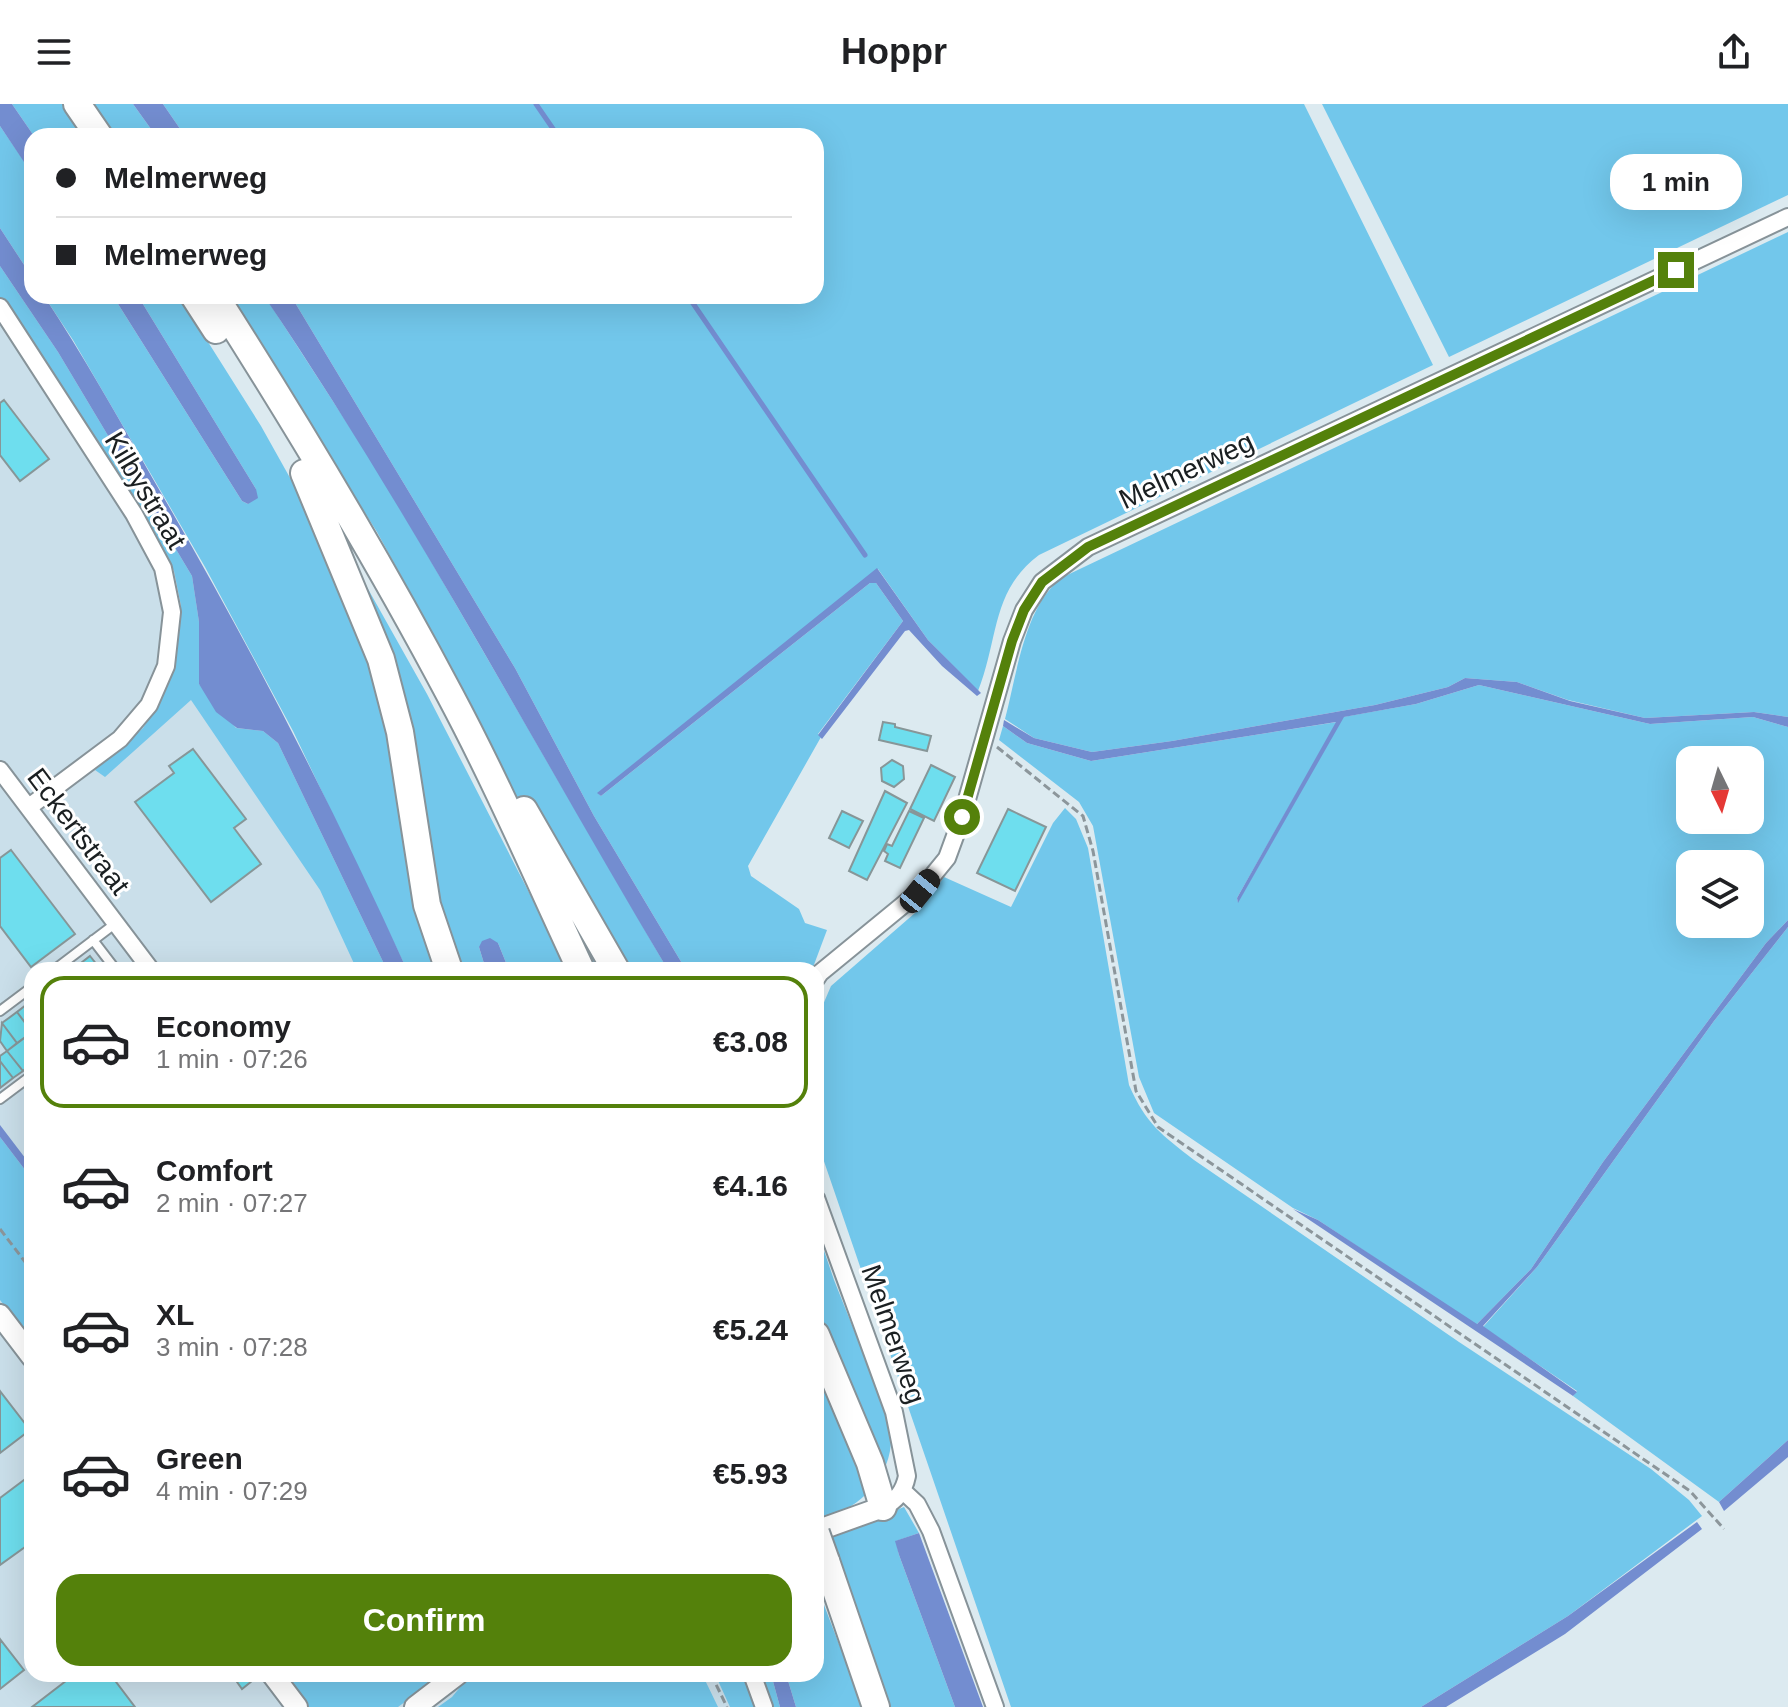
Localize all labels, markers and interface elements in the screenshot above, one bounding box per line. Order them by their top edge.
icon: menu [32,30,76,74]
icon: share [1712,30,1756,74]
text: Hoppr [841,31,947,72]
callout: 1 min [1610,154,1742,210]
text: Melmerweg [104,161,267,194]
text: 1 min [1642,167,1710,197]
text: Melmerweg [104,238,267,271]
route end [1658,252,1694,288]
street label: Kilbystraat [99,426,193,554]
street label: Melmerweg [1114,426,1258,515]
north arrow [1676,746,1764,834]
map controls [1676,746,1764,938]
street label: Eckertstraat [21,762,136,900]
route start [944,799,980,835]
button: layers [1676,850,1764,938]
car [896,865,944,917]
icon: car [60,1006,132,1078]
text: Economy [156,1010,291,1043]
text: €3.08 [713,1025,788,1058]
text: 1 min · 07:26 [156,1044,308,1074]
icon: car [60,1150,132,1222]
text: Comfort [156,1154,273,1187]
text: €4.16 [713,1169,788,1202]
text: 2 min · 07:27 [156,1188,308,1218]
street label: Melmerweg [855,1261,932,1408]
icon: car [60,1294,132,1366]
text: XL [156,1298,194,1331]
text: €5.24 [713,1313,788,1346]
text: 3 min · 07:28 [156,1332,308,1362]
icon: car [60,1438,132,1510]
text: Green [156,1442,243,1475]
text: €5.93 [713,1457,788,1490]
text: 4 min · 07:29 [156,1476,308,1506]
button: Confirm [56,1574,792,1666]

